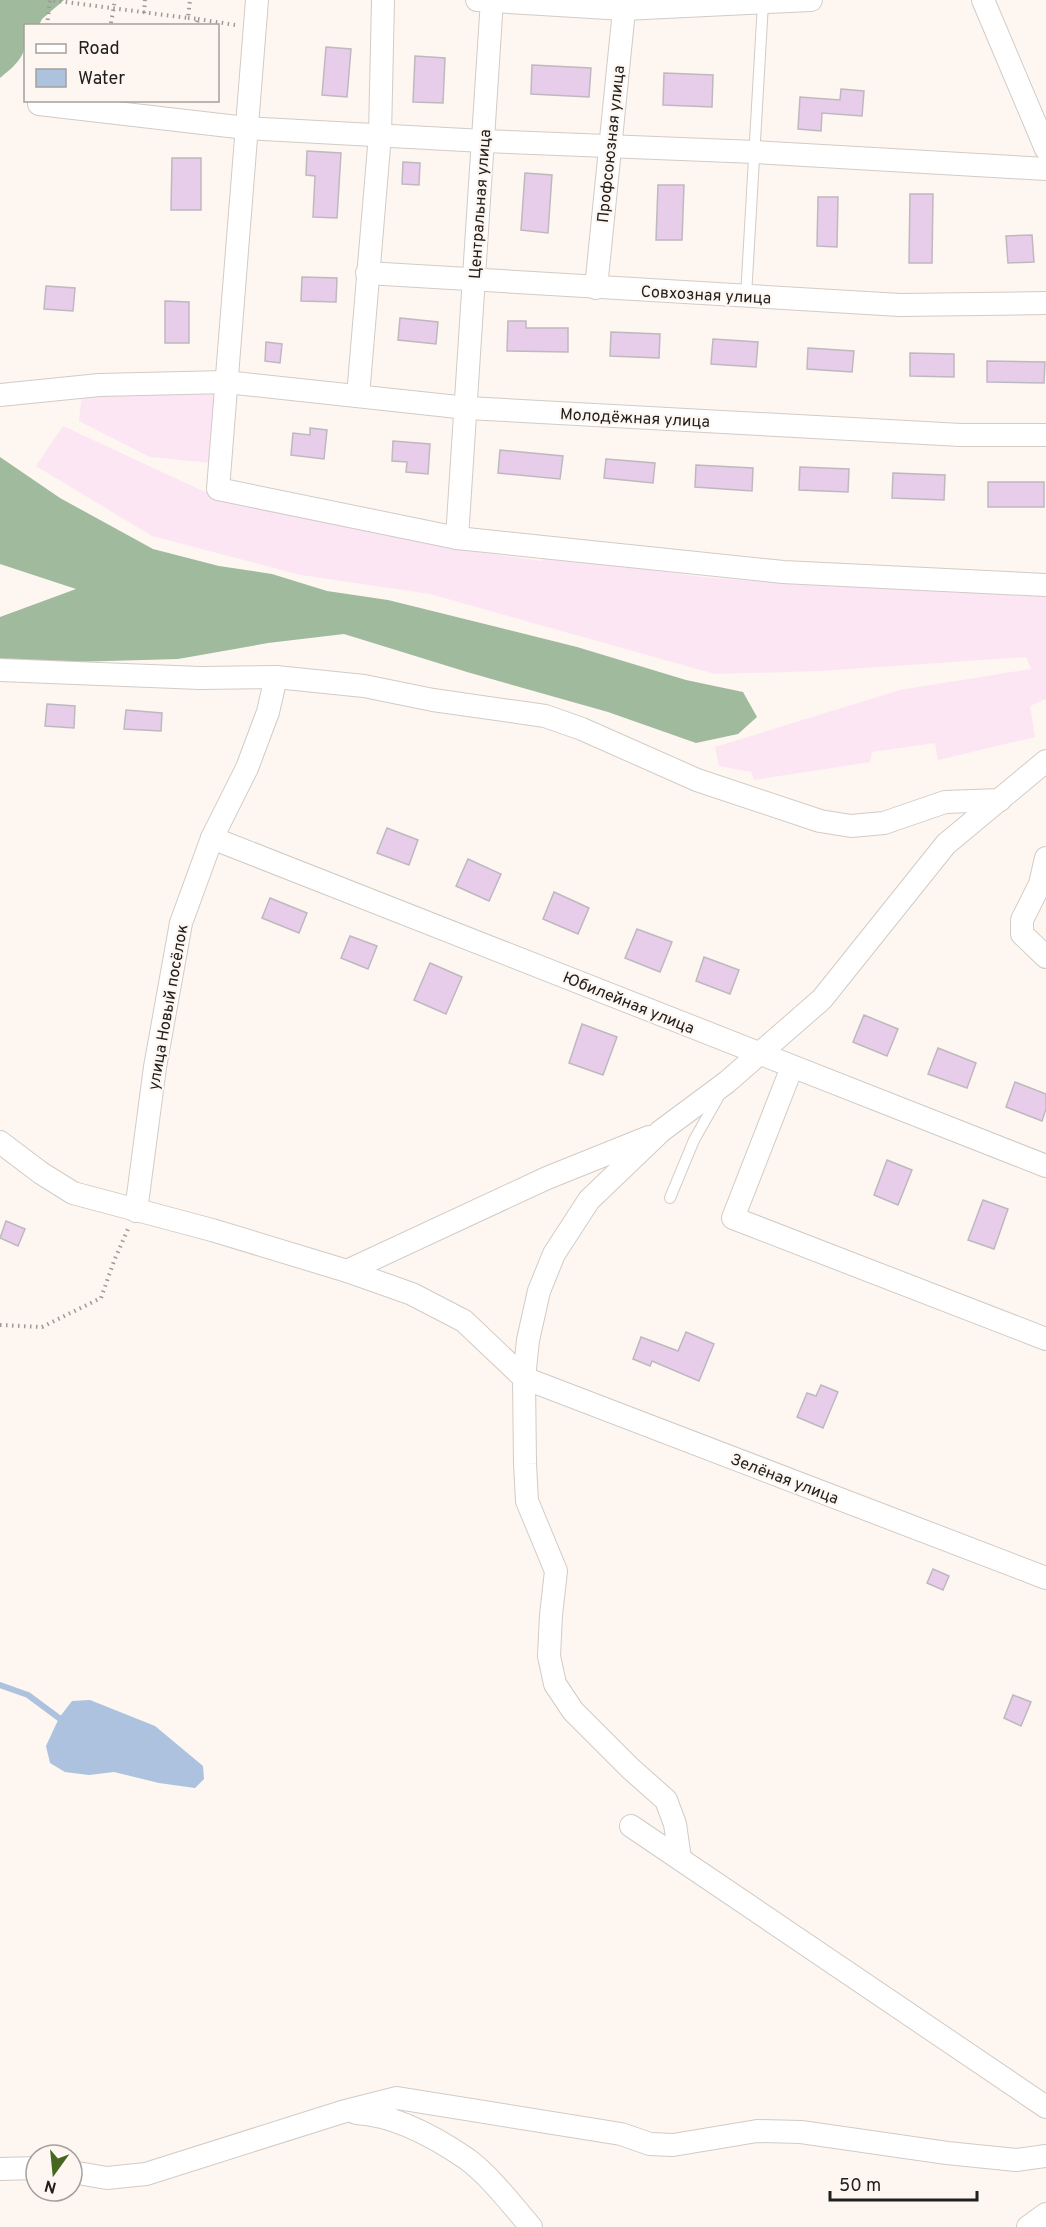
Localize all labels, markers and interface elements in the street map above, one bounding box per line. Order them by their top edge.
legend [24,24,219,102]
text: Road [78,38,120,61]
street label: Профсоюзная улица [594,64,630,224]
text: Water [78,68,125,91]
street label: Центральная улица [466,129,496,280]
street label: Совхозная улица [640,283,772,309]
street label: Молодёжная улица [559,405,710,433]
street label: улица Новый посёлок [145,923,193,1092]
street label: Юбилейная улица [559,968,697,1039]
street label: Зелёная улица [727,1450,841,1510]
north arrow [24,2143,84,2203]
scale bar [830,2164,977,2202]
text: N [42,2174,59,2197]
text: 50 m [839,2175,881,2198]

